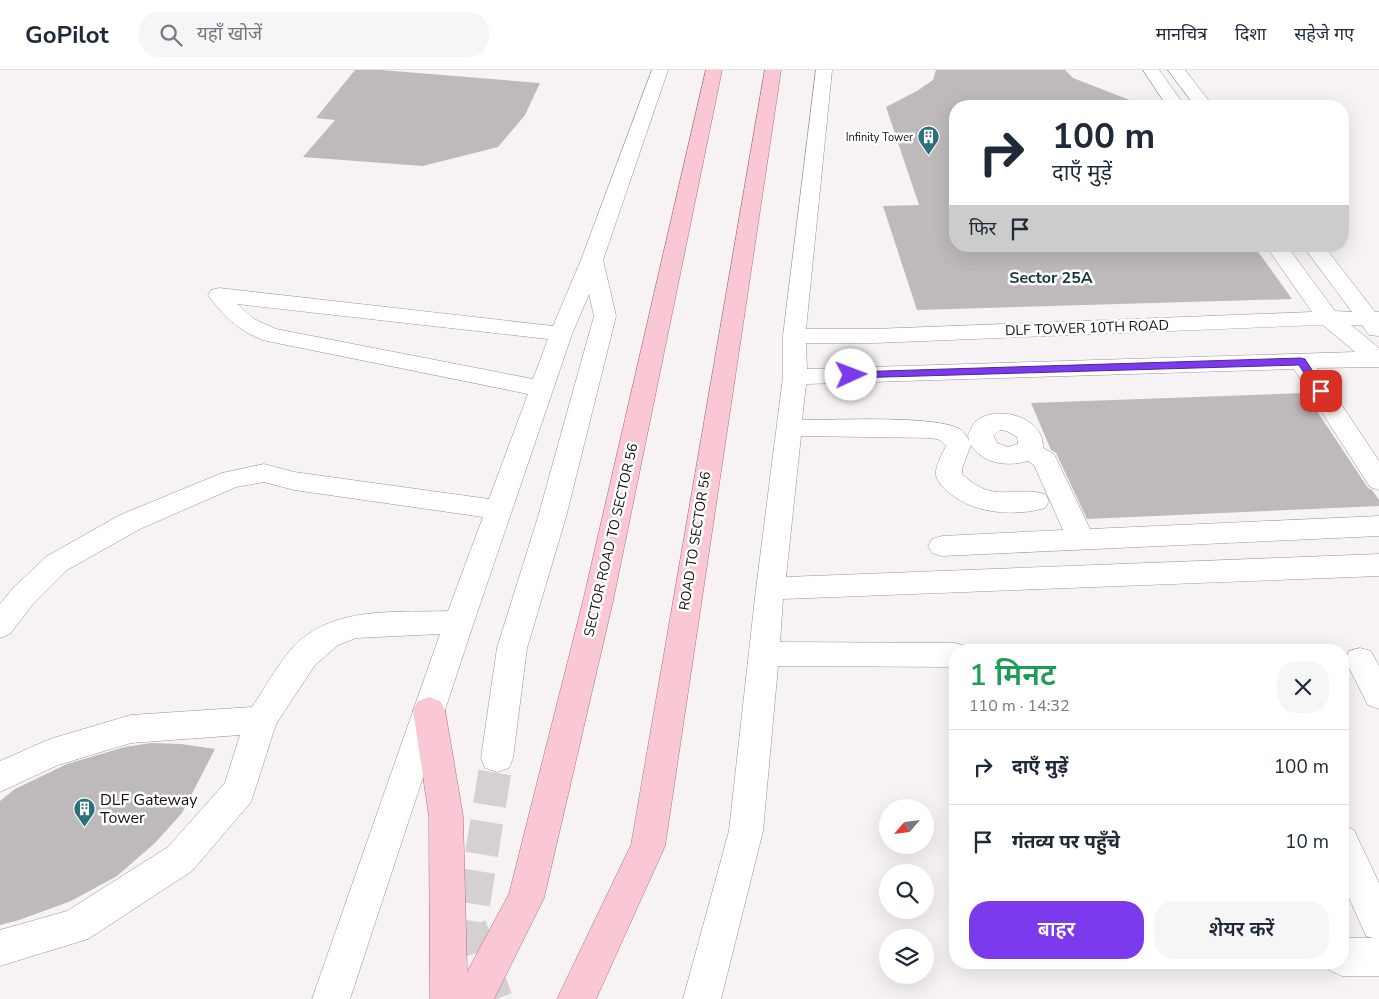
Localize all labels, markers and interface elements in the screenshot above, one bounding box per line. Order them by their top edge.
search box [139,12,489,57]
text: GoPilot [25,19,109,51]
icon: search [157,21,185,49]
text: यहाँ खोजें [197,21,262,47]
text: मानचित्र [1156,22,1207,46]
text: दिशा [1235,22,1266,46]
text: सहेजे गए [1294,22,1354,46]
text: 100 m [1052,113,1155,160]
icon: right [969,120,1034,185]
building icon: Infinity Tower [917,125,941,156]
place label: Infinity Tower [846,130,913,145]
text: दाएँ मुड़ें [1052,158,1112,188]
icon: arrive [1006,215,1034,243]
text: फिर [969,216,996,242]
district label: Sector 25A [1009,267,1093,289]
street label: DLF TOWER 10TH ROAD [1005,316,1169,340]
position arrow [824,348,876,400]
pin [1300,370,1342,412]
icon: arrive [1307,377,1335,405]
street label: SECTOR ROAD TO SECTOR 56 [579,441,643,639]
street label: ROAD TO SECTOR 56 [675,470,715,612]
text: 1 मिनट [969,655,1056,696]
button: close [1277,661,1329,713]
text: 110 m · 14:32 [969,695,1070,717]
icon: right [969,753,997,781]
text: दाएँ मुड़ें [1012,754,1068,780]
text: 100 m [1274,754,1329,780]
place label: DLF Gateway Tower [100,789,198,829]
building icon: DLF Gateway Tower [72,797,96,828]
north arrow [879,799,934,854]
map controls [879,799,934,984]
icon: arrive [969,828,997,856]
text: गंतव्य पर पहुँचे [1012,829,1120,855]
text: 10 m [1285,829,1329,855]
button: search [879,864,934,919]
button: बाहर [969,901,1144,959]
button: शेयर करें [1154,901,1329,959]
button: layers [879,929,934,984]

